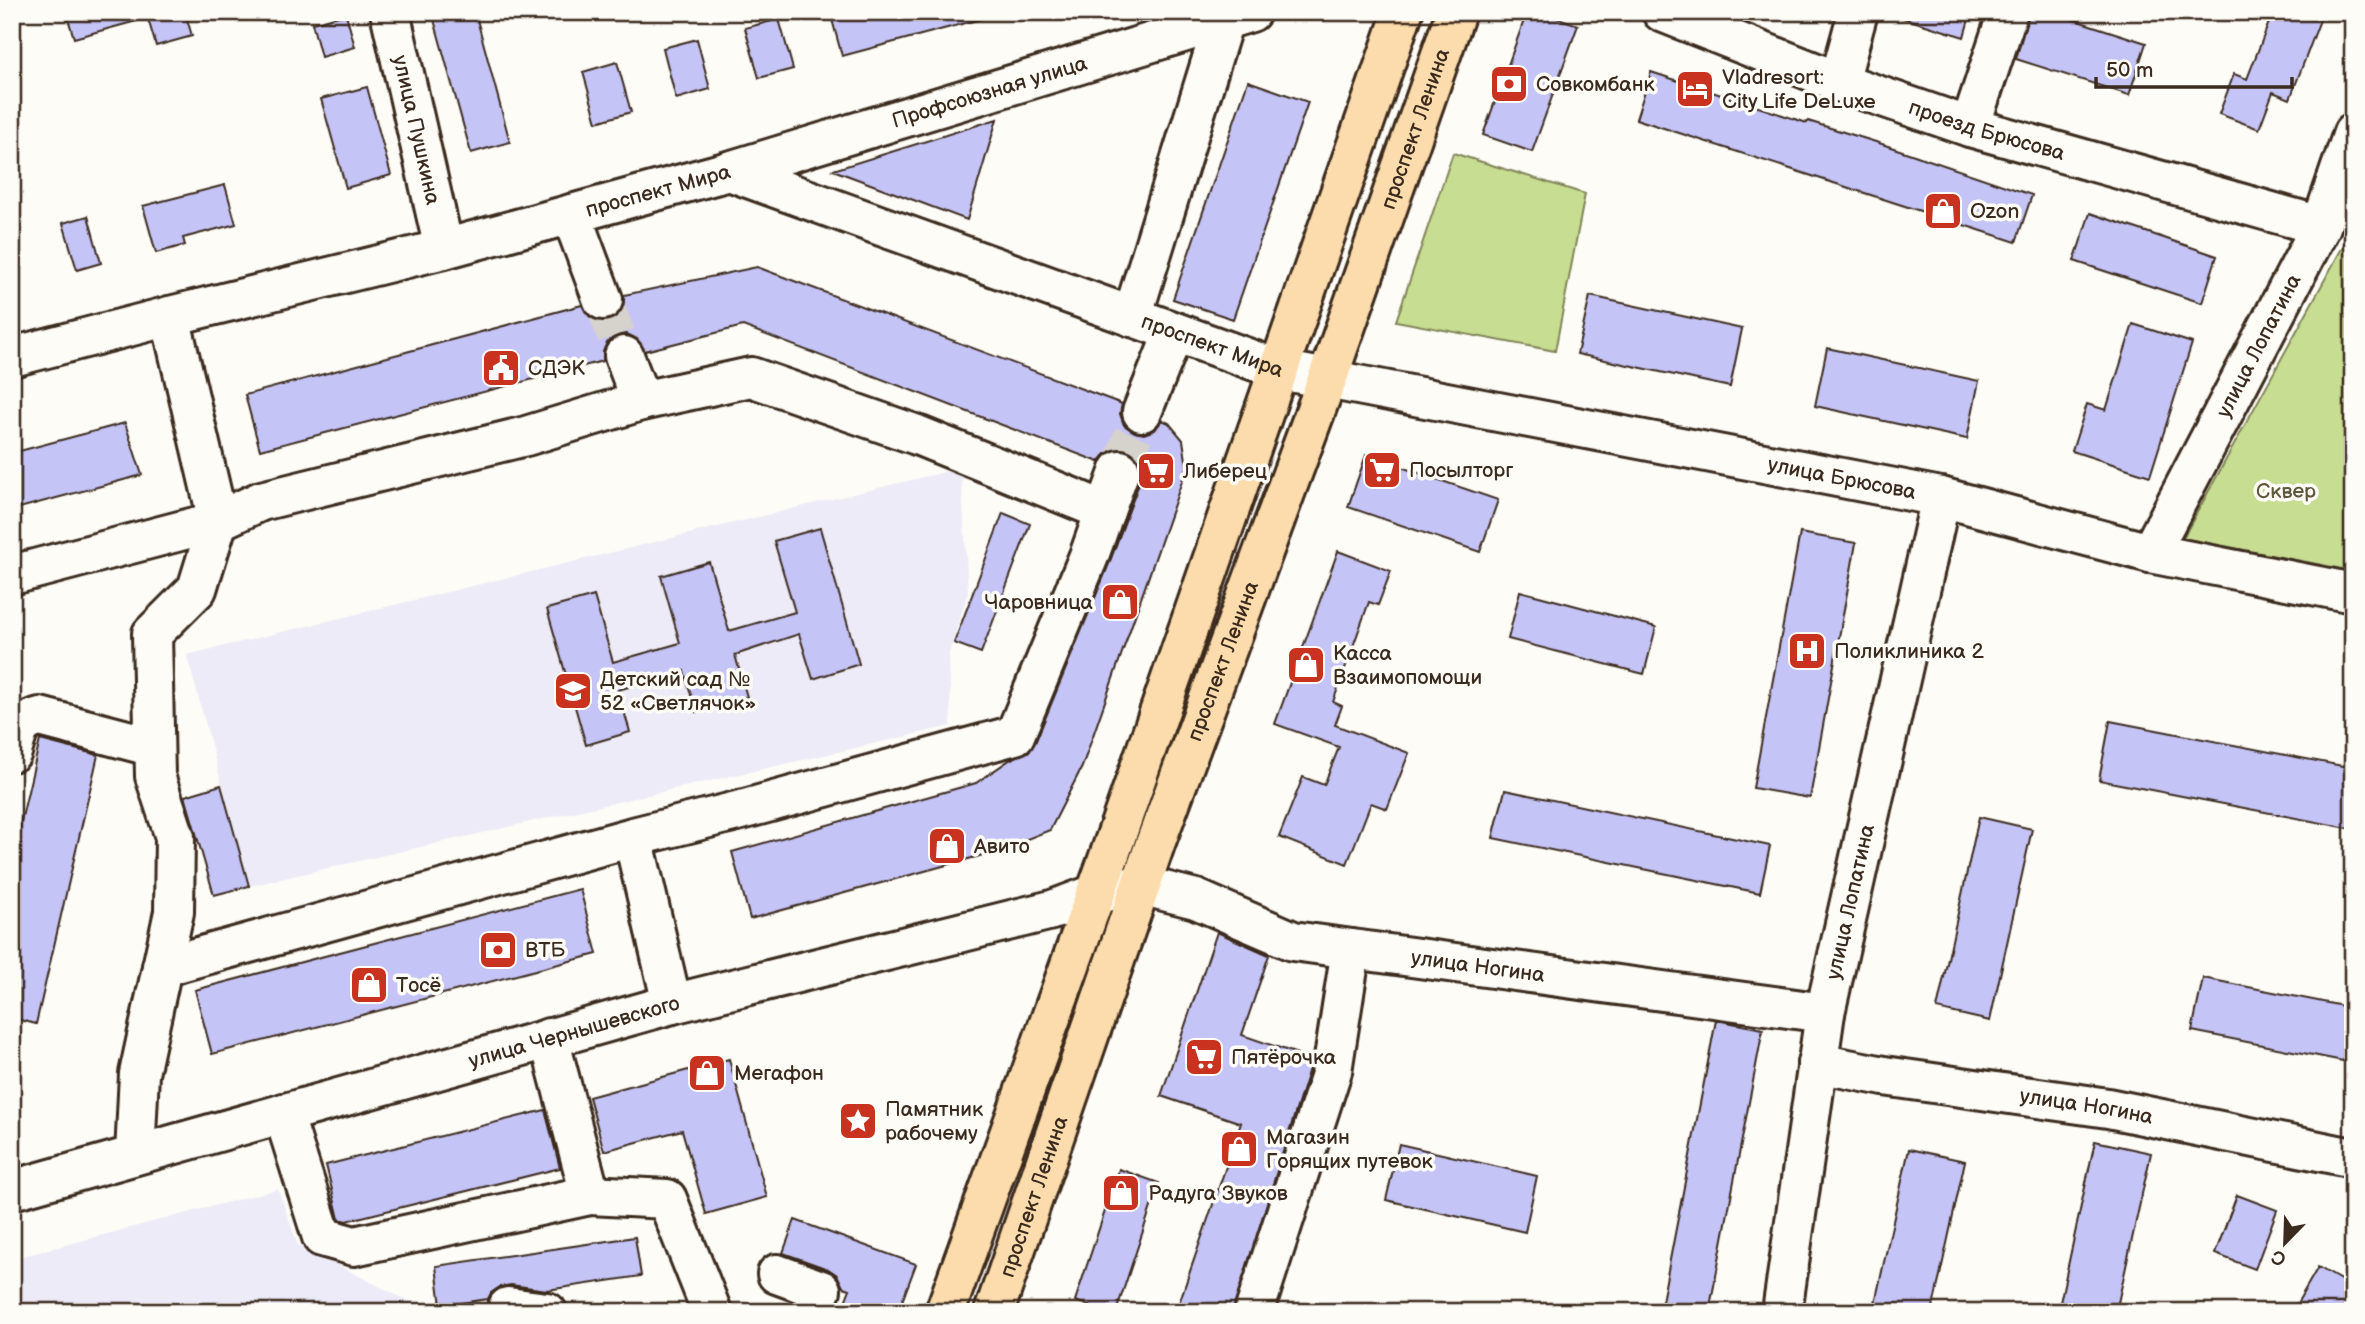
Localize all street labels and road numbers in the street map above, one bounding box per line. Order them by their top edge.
street label: проспект Ленина [1376,45,1455,213]
street label: Профсоюзная улица [889,50,1091,134]
street label: улица Пушкина [387,53,446,208]
street label: проезд Брюсова [1905,95,2068,166]
street label: проспект Мира [583,159,734,223]
street label: улица Лопатина [2211,269,2307,422]
street label: проспект Мира [1138,309,1287,383]
street label: улица Брюсова [1765,452,1919,505]
street label: проспект Ленина [1182,577,1264,745]
street label: улица Лопатина [1821,821,1880,982]
street label: улица Ногина [1410,945,1547,988]
street label: улица Чернышевского [466,991,682,1074]
street label: улица Ногина [2018,1084,2156,1130]
street label: проспект Ленина [995,1112,1074,1281]

